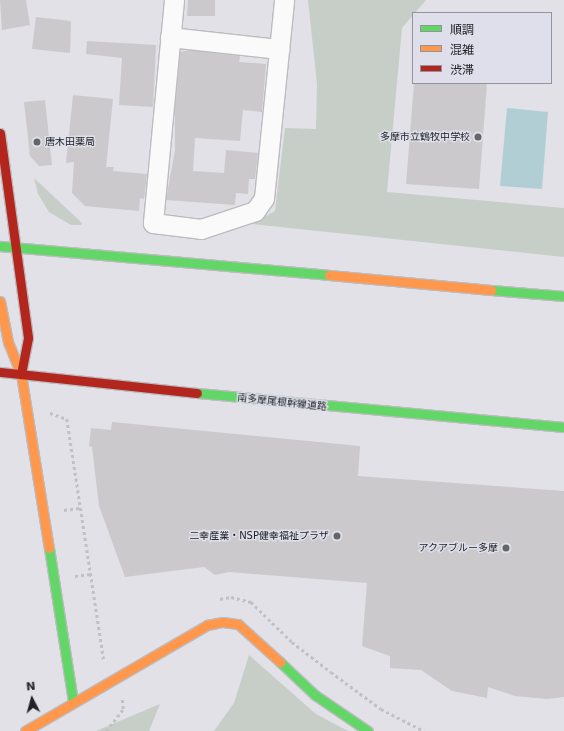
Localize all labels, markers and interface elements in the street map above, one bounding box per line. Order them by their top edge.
legend [412,12,552,84]
text: 順調 [450,23,474,37]
text: 混雑 [450,43,474,57]
text: 渋滞 [450,63,474,77]
place label: 多摩市立鶴牧中学校 [380,131,470,143]
marker: 多摩市立鶴牧中学校 [473,132,483,142]
place label: 唐木田薬局 [45,136,95,148]
marker: 唐木田薬局 [32,137,42,147]
street label: 南多摩尾根幹線道路 [237,391,327,413]
place label: 二幸産業・NSP健幸福祉プラザ [189,530,329,542]
marker: 二幸産業・NSP健幸福祉プラザ [332,531,342,541]
place label: アクアブルー多摩 [418,542,498,554]
marker: アクアブルー多摩 [501,543,511,553]
north arrow [12,679,52,719]
text: N [25,680,36,694]

